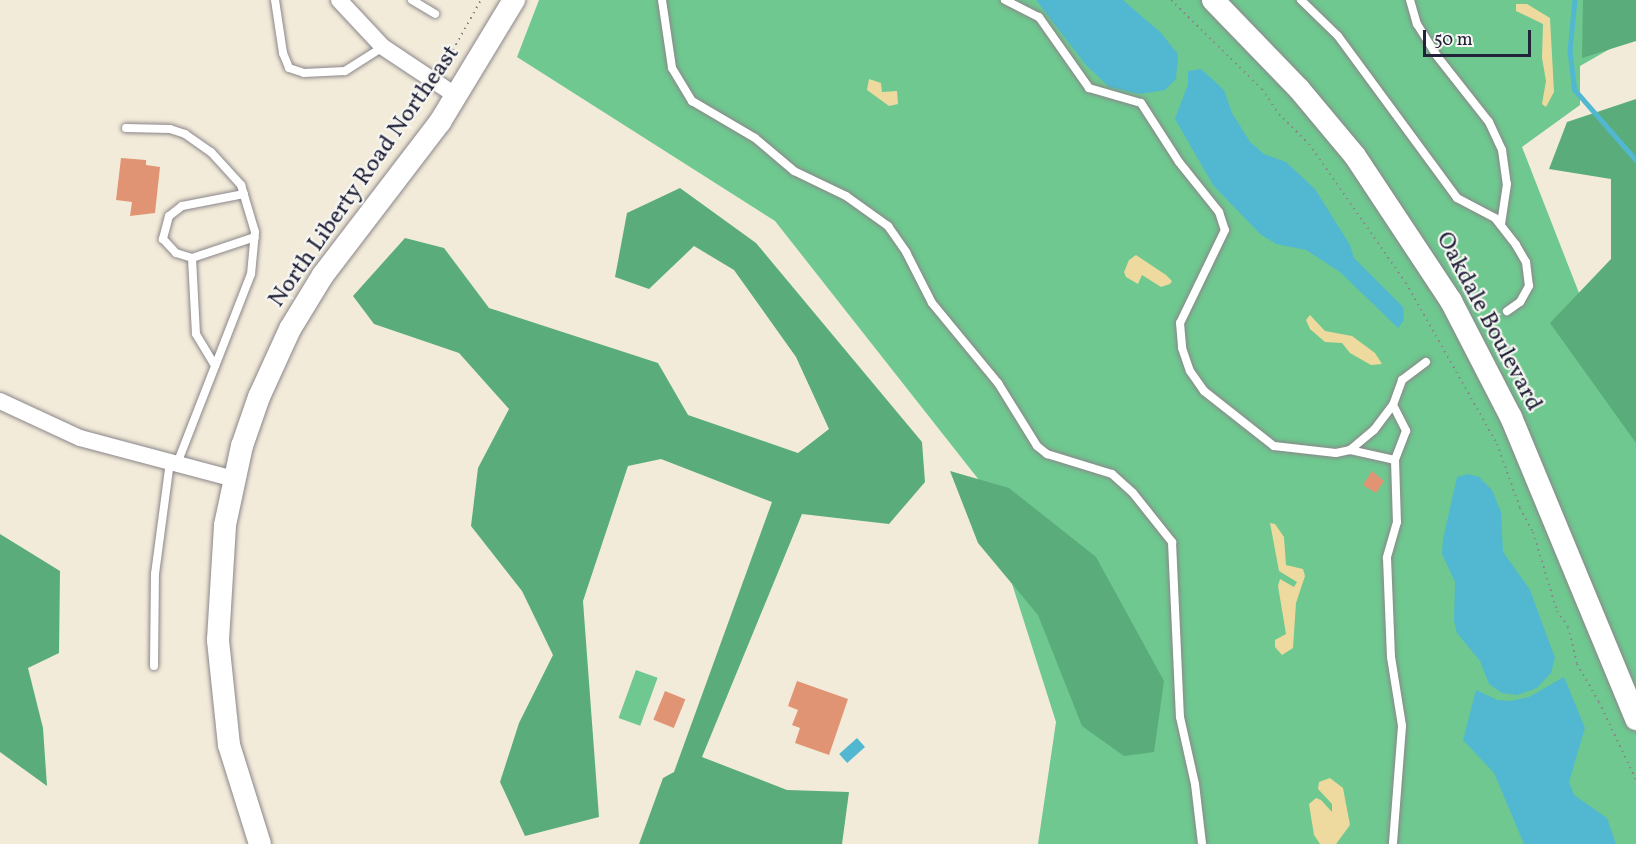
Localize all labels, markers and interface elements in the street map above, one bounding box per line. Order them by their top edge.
scale bar [1426,18,1534,56]
text: 50 m [1434,28,1473,53]
street label: North Liberty Road Northeast [263,40,467,314]
street label: Oakdale Boulevard [1429,227,1547,417]

